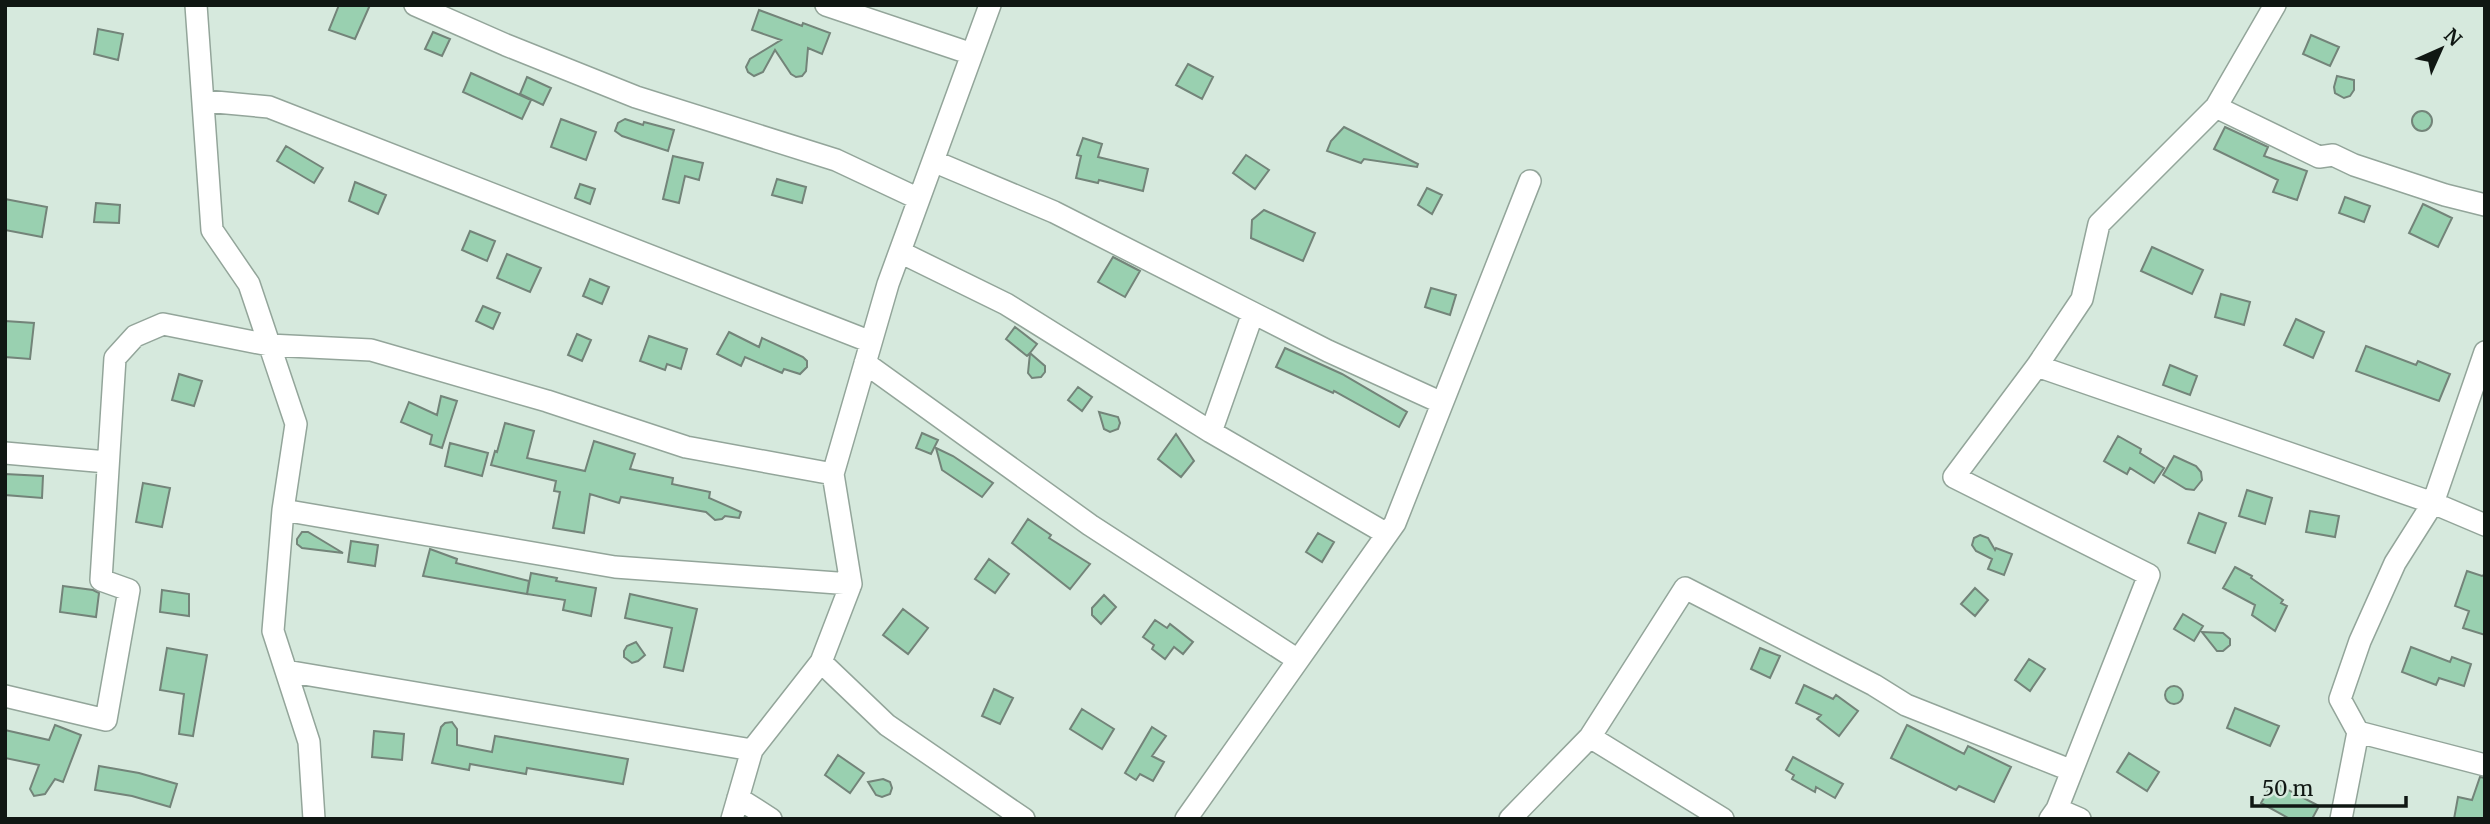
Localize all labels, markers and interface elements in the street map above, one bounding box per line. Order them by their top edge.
north arrow [2406,14,2476,84]
text: N [2439,23,2467,51]
scale bar [2252,764,2406,808]
text: 50 m [2262,775,2313,802]

